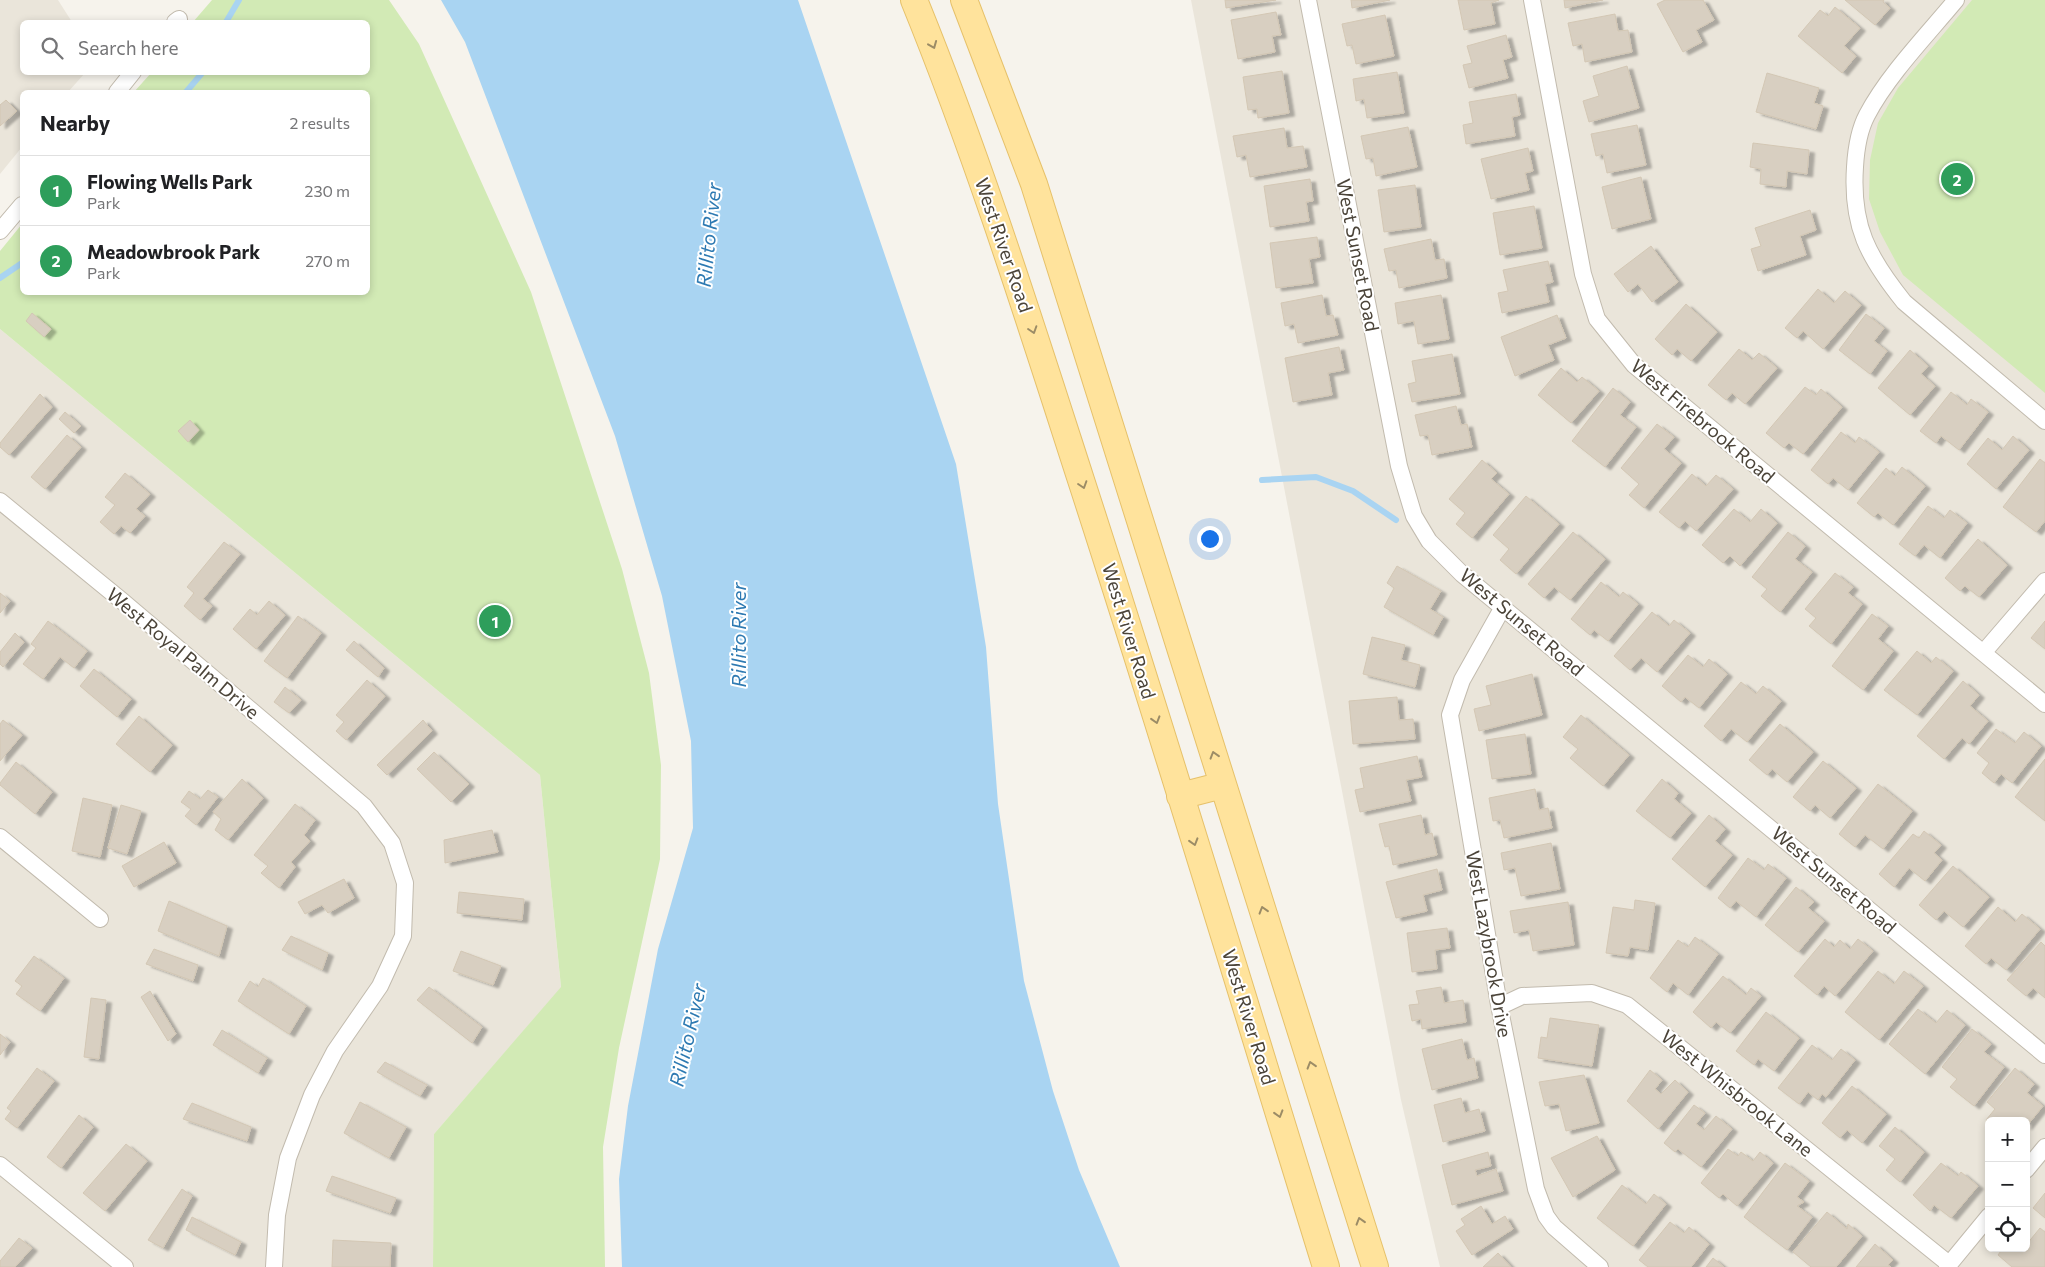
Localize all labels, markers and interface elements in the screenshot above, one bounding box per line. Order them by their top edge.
search box [20,20,370,75]
icon: search [38,34,66,62]
text: Search here [78,36,178,59]
one-way arrow [926,40,937,49]
text: Nearby [40,110,110,135]
text: 2 results [289,113,350,132]
pin: 2 [1941,160,1973,198]
text: Flowing Wells Park [87,170,253,193]
street label: West River Road [971,175,1038,315]
street label: West Sunset Road [1332,177,1385,333]
text: 1 [52,181,60,200]
text: 230 m [305,181,350,200]
water label: Rillito River [691,181,726,288]
text: Park [87,193,120,212]
text: Meadowbrook Park [87,240,260,263]
text: 2 [51,251,61,270]
text: 270 m [305,251,350,270]
text: Park [87,263,120,282]
one-way arrow [1027,326,1037,334]
street label: West Firebrook Road [1627,354,1780,487]
one-way arrow [1077,480,1087,489]
your location [1197,526,1223,552]
street label: West River Road [1098,560,1161,702]
street label: West Sunset Road [1456,563,1589,680]
street label: West Royal Palm Drive [102,582,264,723]
water label: Rillito River [726,582,750,687]
pin: 1 [479,602,511,640]
one-way arrow [1151,715,1161,723]
one-way arrow [1209,752,1219,760]
street label: West Sunset Road [1768,821,1901,938]
one-way arrow [1189,837,1199,846]
street label: West Lazybrook Drive [1462,849,1517,1039]
one-way arrow [1258,907,1268,915]
street label: West River Road [1218,946,1281,1088]
water label: Rillito River [664,980,711,1089]
street label: West Whisbrook Lane [1657,1024,1818,1161]
one-way arrow [1307,1062,1317,1070]
one-way arrow [1273,1110,1283,1118]
map controls [1985,1117,2030,1252]
button: + [1985,1117,2030,1162]
button: − [1985,1162,2030,1207]
button: locate [1985,1207,2030,1252]
one-way arrow [1356,1217,1366,1225]

